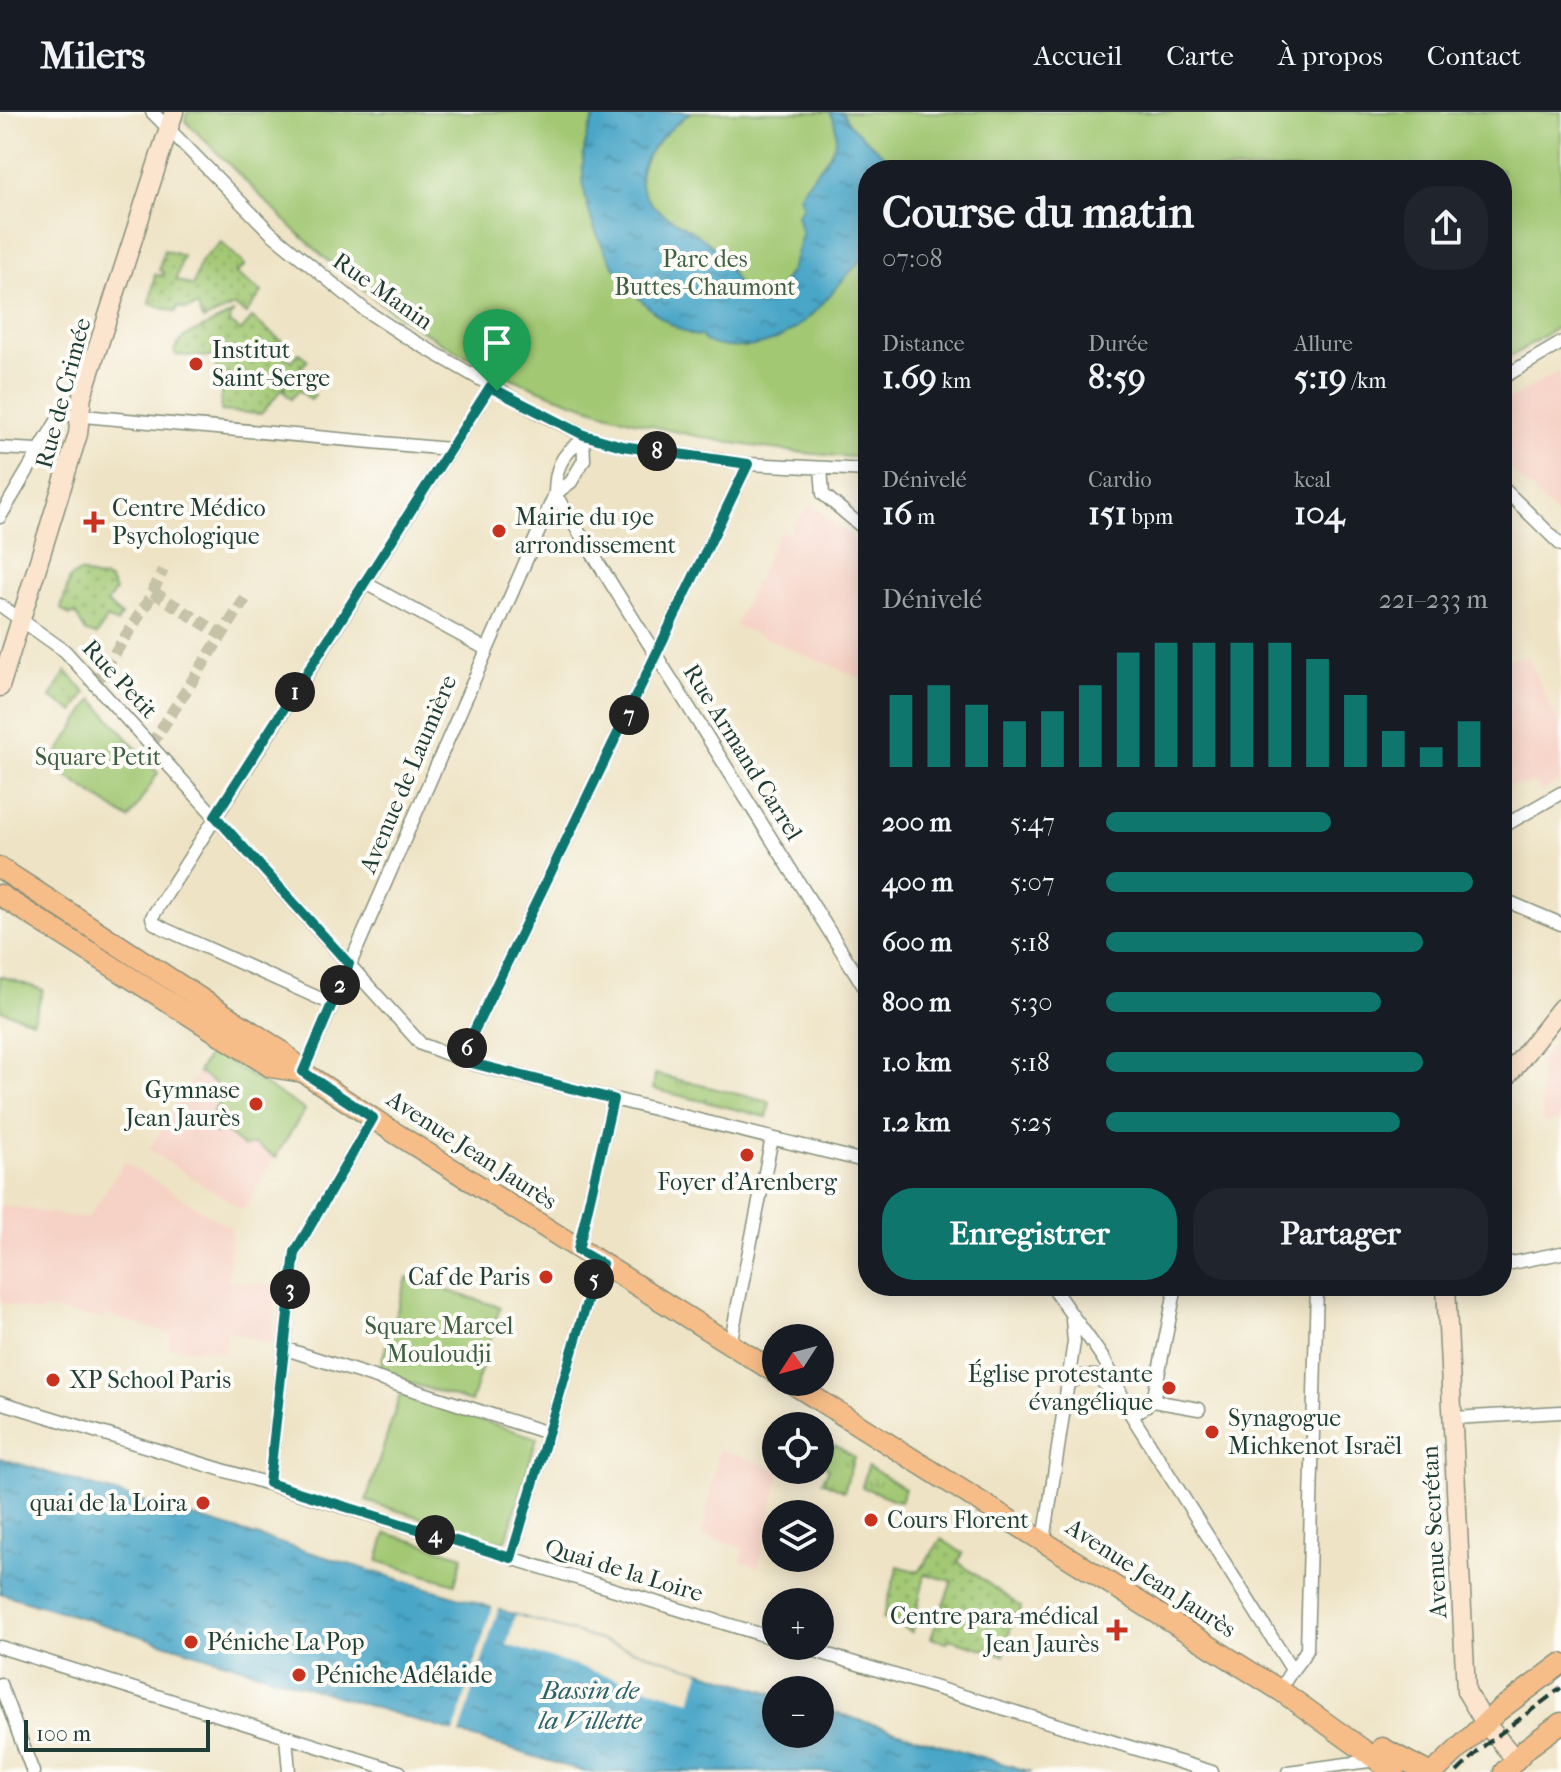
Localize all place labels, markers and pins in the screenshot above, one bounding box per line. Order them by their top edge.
pin [463,309,531,391]
place label: Institut Saint-Serge [212,336,330,392]
marker: Institut Saint-Serge [187,355,205,373]
pin: 8 [637,431,677,471]
place label: Centre Médico Psychologique [112,494,266,550]
place label: Mairie du 19e arrondissement [515,503,676,559]
marker: Centre Médico Psychologique [83,511,105,533]
marker: Mairie du 19e arrondissement [490,522,508,540]
pin: 1 [275,672,315,712]
pin: 7 [609,695,649,735]
pin: 2 [320,965,360,1005]
pin: 6 [447,1028,487,1068]
place label: Gymnase Jean Jaurès [124,1076,240,1132]
marker: Gymnase Jean Jaurès [247,1095,265,1113]
marker: Foyer d'Arenberg [738,1146,756,1164]
place label: Foyer d'Arenberg [657,1168,838,1196]
pin: 5 [574,1259,614,1299]
place label: Caf de Paris [408,1263,530,1291]
marker: Caf de Paris [537,1268,555,1286]
pin: 3 [270,1269,310,1309]
place label: Église protestante évangélique [968,1359,1153,1416]
place label: XP School Paris [69,1366,231,1394]
marker: XP School Paris [44,1371,62,1389]
marker: Église protestante évangélique [1160,1379,1178,1397]
place label: Synagogue Michkenot Israël [1228,1404,1403,1460]
marker: Synagogue Michkenot Israël [1203,1423,1221,1441]
place label: quai de la Loira [30,1489,188,1517]
marker: quai de la Loira [194,1494,212,1512]
place label: Cours Florent [887,1506,1029,1534]
marker: Cours Florent [862,1511,880,1529]
pin: 4 [415,1515,455,1555]
place label: Centre para-médical Jean Jaurès [890,1602,1099,1658]
marker: Centre para-médical Jean Jaurès [1106,1619,1128,1641]
place label: Péniche La Pop [207,1628,364,1656]
marker: Péniche La Pop [182,1633,200,1651]
place label: Péniche Adélaide [315,1661,493,1689]
marker: Péniche Adélaide [290,1666,308,1684]

